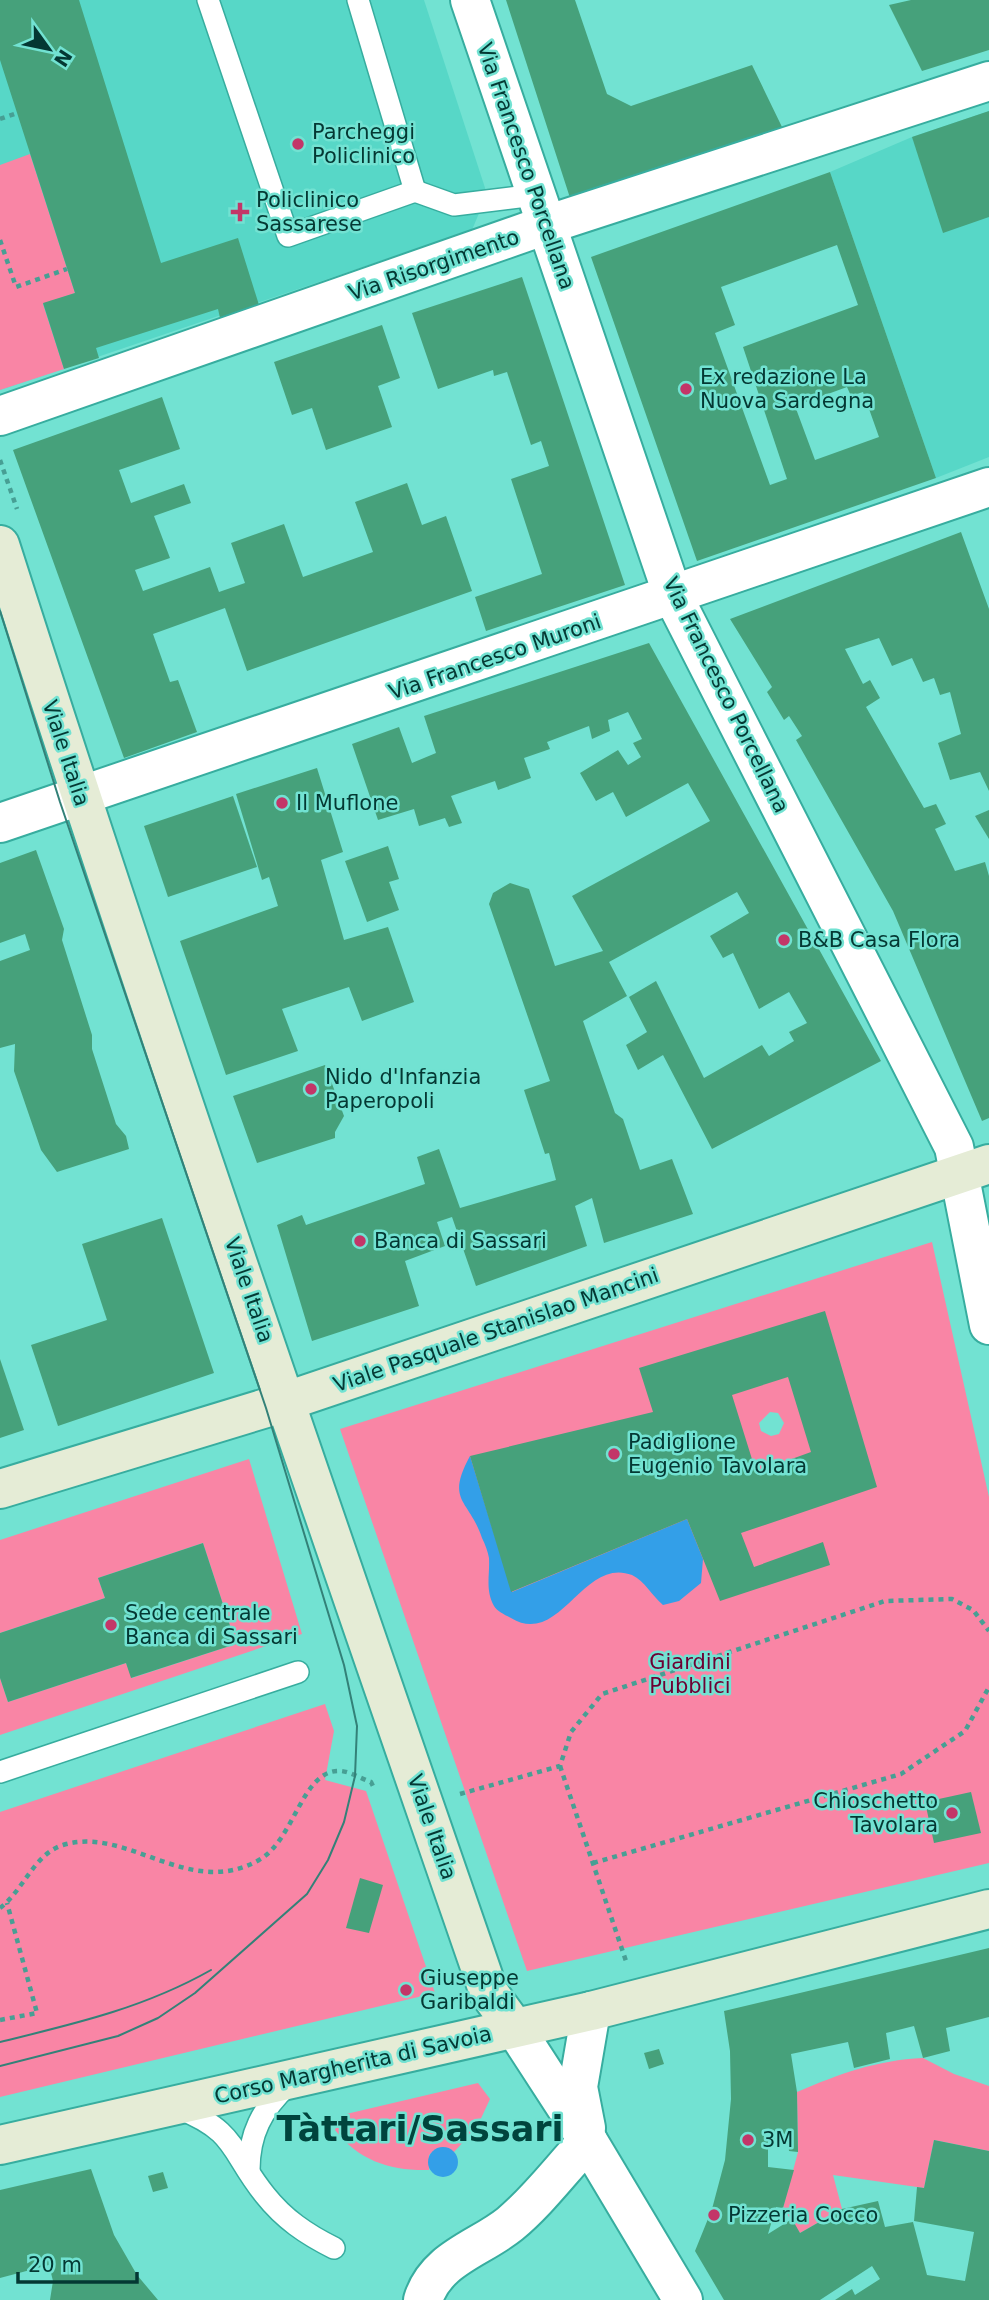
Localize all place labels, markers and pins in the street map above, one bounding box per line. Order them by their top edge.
place label: Parcheggi Policlinico [312,120,415,168]
marker: Parcheggi Policlinico [290,136,306,152]
place label: Policlinico Sassarese [256,188,362,236]
marker: Policlinico Sassarese [230,202,250,222]
place label: Ex redazione La Nuova Sardegna [700,365,874,413]
marker: Ex redazione La Nuova Sardegna [678,381,694,397]
place label: Il Muflone [296,791,398,815]
marker: Il Muflone [274,795,290,811]
place label: B&B Casa Flora [798,928,960,952]
marker: B&B Casa Flora [776,932,792,948]
place label: Nido d'Infanzia Paperopoli [325,1065,481,1113]
marker: Nido d'Infanzia Paperopoli [303,1081,319,1097]
place label: Banca di Sassari [374,1229,547,1253]
marker: Banca di Sassari [352,1233,368,1249]
place label: Padiglione Eugenio Tavolara [628,1430,807,1478]
marker: Padiglione Eugenio Tavolara [606,1446,622,1462]
place label: Sede centrale Banca di Sassari [125,1601,298,1649]
marker: Sede centrale Banca di Sassari [103,1617,119,1633]
place label: Chioschetto Tavolara [813,1789,938,1837]
marker: Chioschetto Tavolara [944,1805,960,1821]
place label: Giuseppe Garibaldi [420,1966,519,2014]
marker: Giuseppe Garibaldi [398,1982,414,1998]
place label: 3M [762,2128,793,2152]
marker: 3M [740,2132,756,2148]
place label: Pizzeria Cocco [728,2203,878,2227]
marker: Pizzeria Cocco [706,2207,722,2223]

